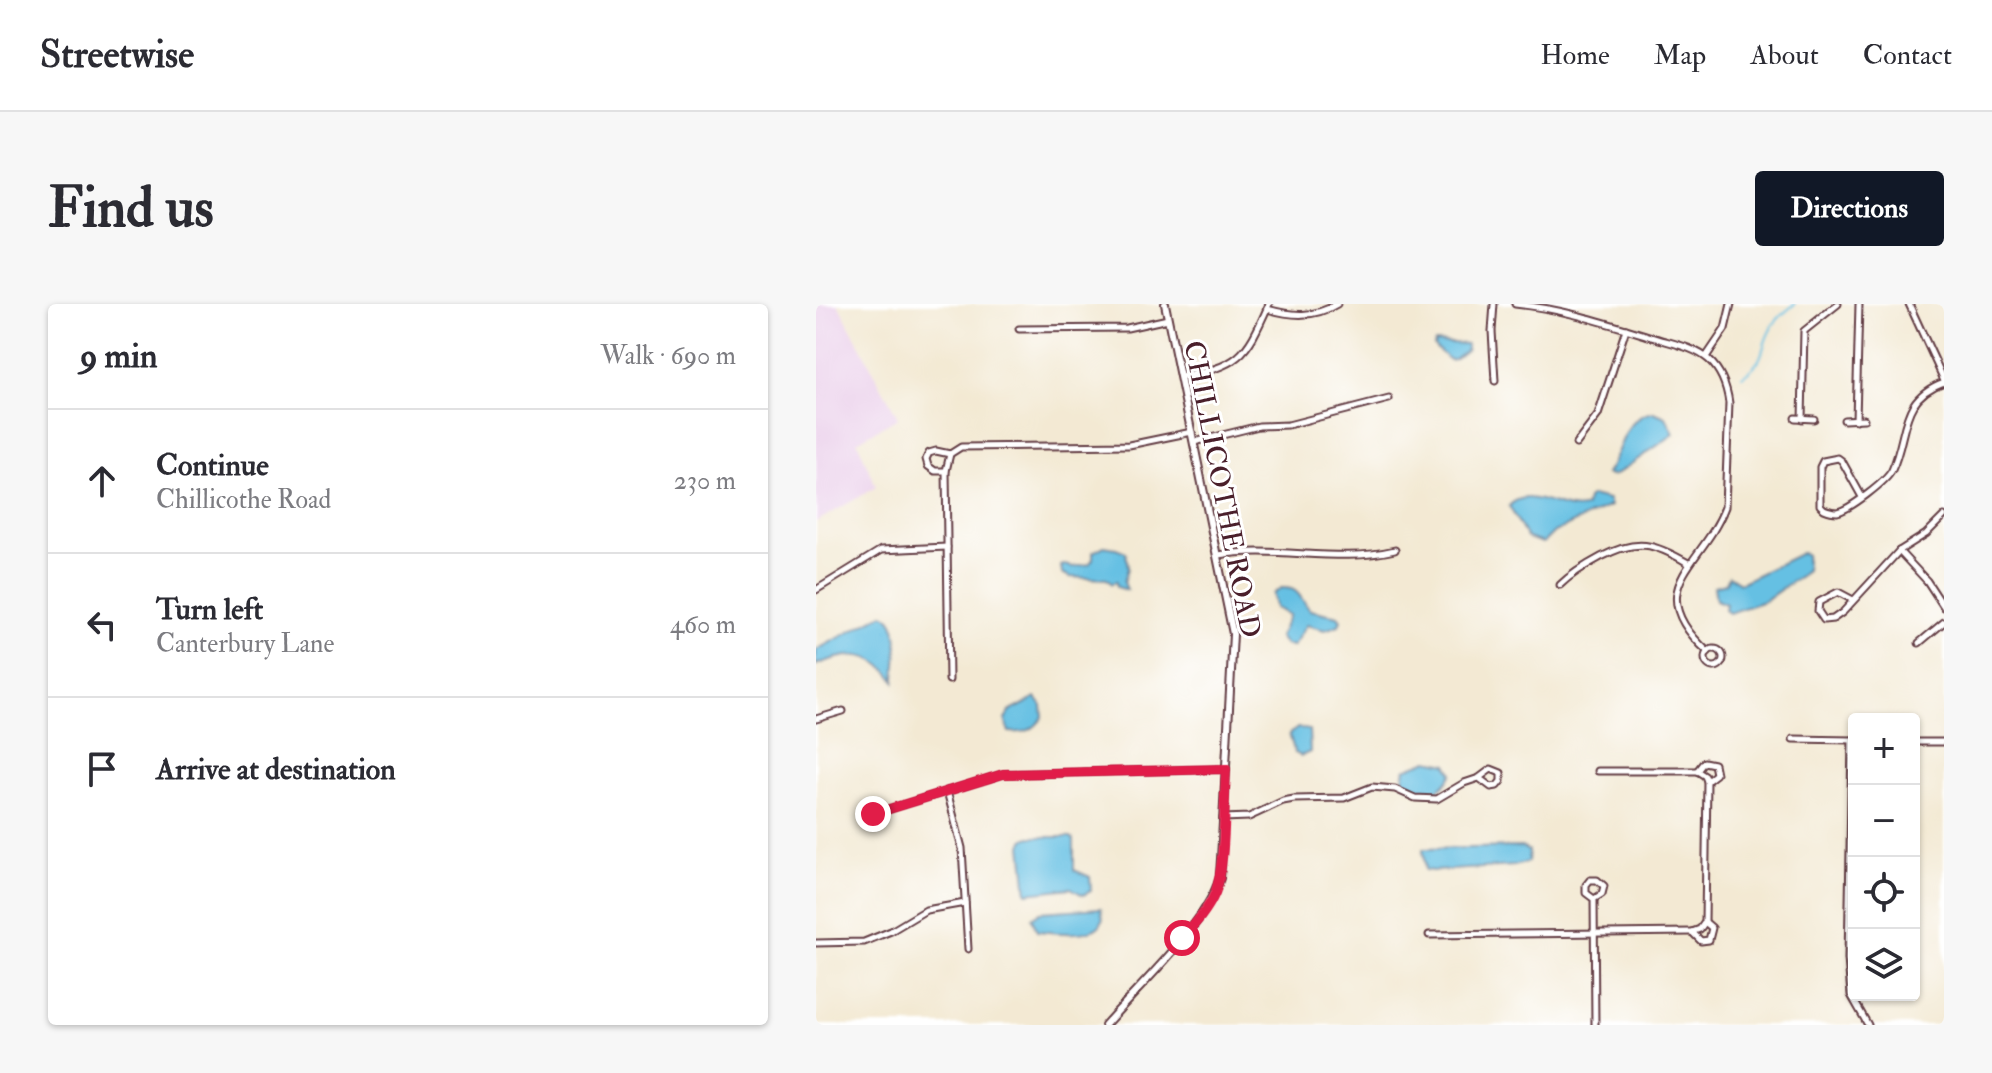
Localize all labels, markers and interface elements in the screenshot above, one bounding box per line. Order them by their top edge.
text: Streetwise [40,31,194,79]
text: Home [1540,38,1610,73]
text: Map [1654,38,1706,73]
text: About [1750,38,1819,73]
text: Contact [1863,38,1952,73]
button: Directions [1755,171,1944,246]
text: Find us [48,173,214,244]
text: 9 min [80,335,158,378]
street label: CHILLICOTHE ROAD [1176,338,1268,641]
text: Walk · 690 m [601,340,736,372]
text: Continue [156,447,269,484]
icon: ahead [80,459,124,503]
text: 230 m [674,465,736,497]
text: Chillicothe Road [156,484,331,516]
text: Turn left [156,591,263,628]
icon: left [80,603,124,647]
text: 460 m [670,609,736,641]
text: Canterbury Lane [156,628,334,660]
map controls [1848,713,1920,1001]
button: + [1848,713,1920,785]
icon: arrive [80,747,124,791]
text: Arrive at destination [156,751,396,788]
button: − [1848,785,1920,857]
route end [855,796,891,832]
button: locate [1848,857,1920,929]
route start [1164,920,1200,956]
button: layers [1848,929,1920,1001]

